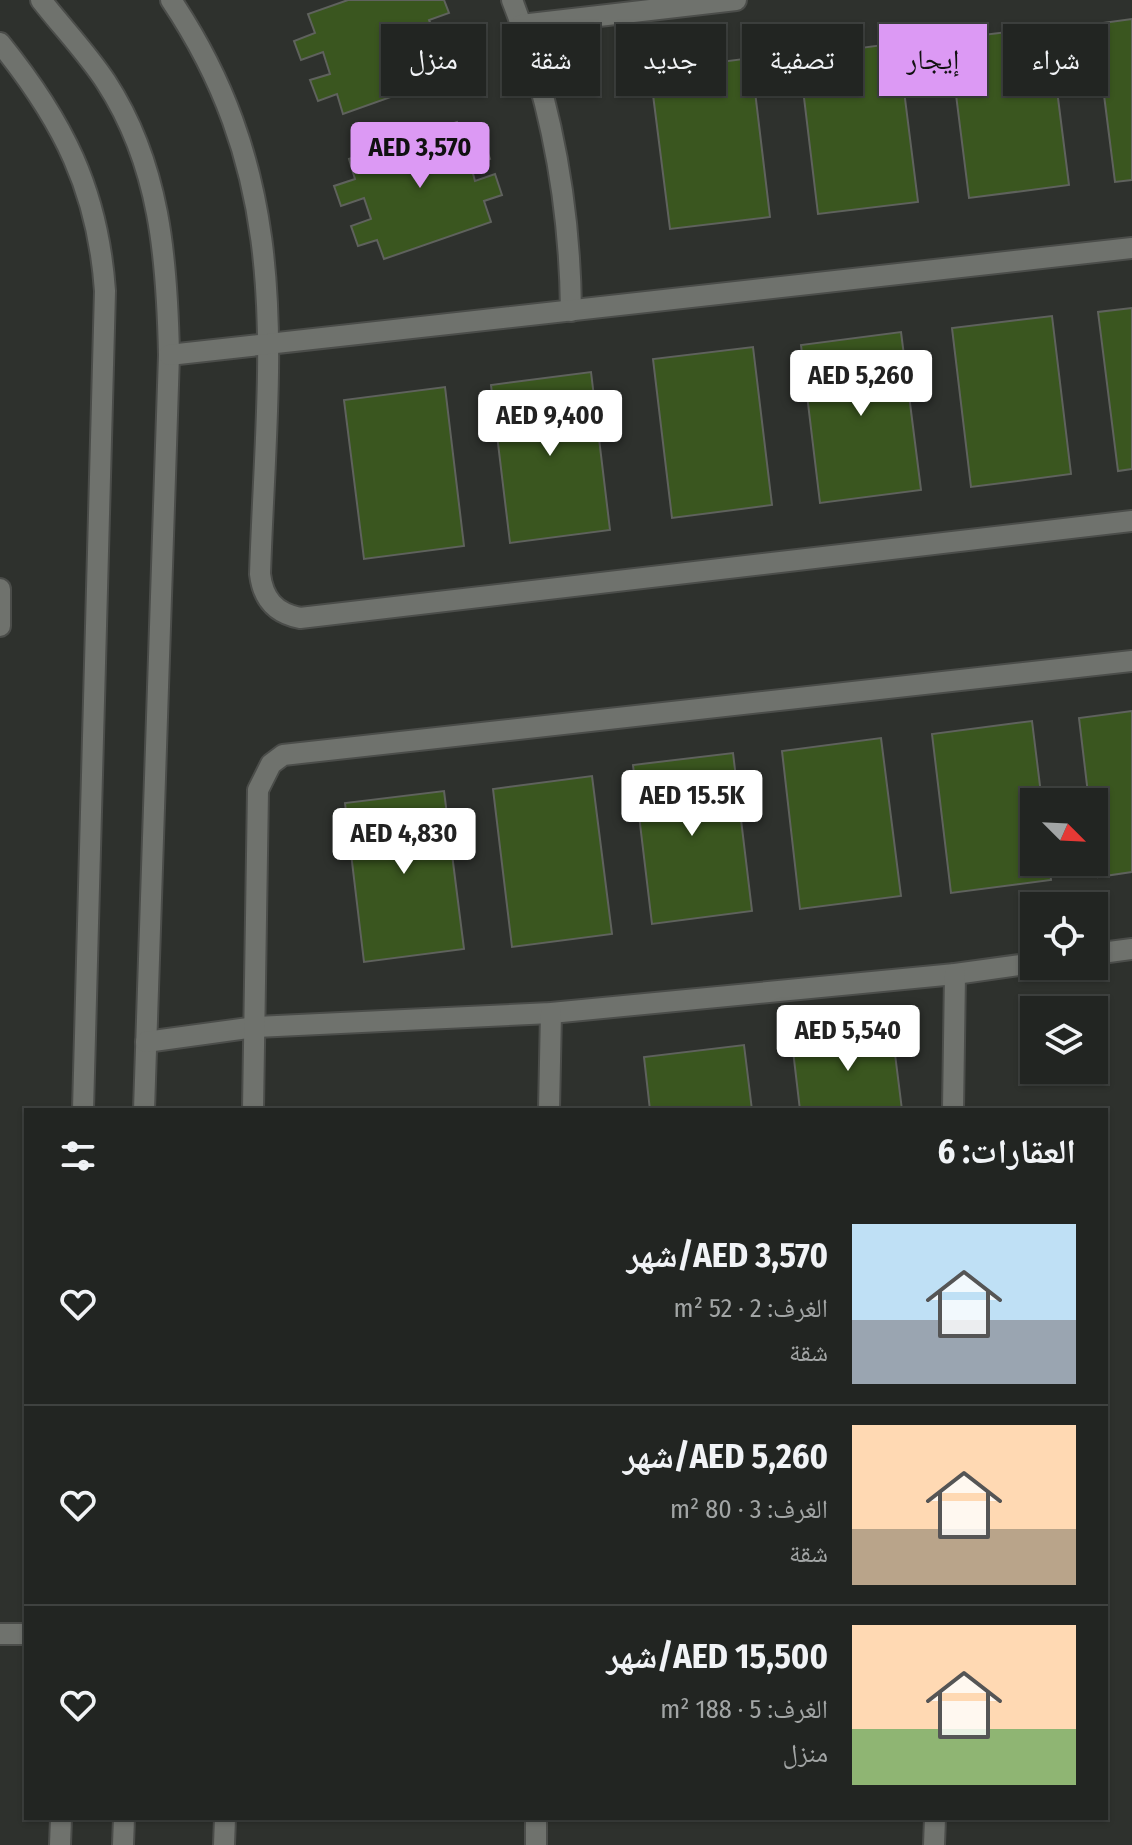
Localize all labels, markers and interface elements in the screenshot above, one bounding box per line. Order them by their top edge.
chip: منزل [381,24,486,96]
chip: شقة [502,24,600,96]
chip: جديد [616,24,726,96]
chip: تصفية [742,24,863,96]
chip: إيجار [879,24,987,96]
chip: شراء [1003,24,1108,96]
pin: AED 3,570 [328,122,512,190]
text: AED 3,570 [369,132,471,163]
pin: AED 5,260 [769,350,953,418]
text: AED 5,260 [808,360,914,391]
pin: AED 9,400 [458,390,642,458]
text: AED 9,400 [496,400,604,431]
pin: AED 15.5K [600,770,784,838]
text: AED 15.5K [639,780,745,811]
north arrow [1020,788,1108,876]
map controls [1020,788,1108,1084]
pin: AED 4,830 [312,808,496,876]
text: AED 4,830 [351,818,457,849]
button: locate [1020,892,1108,980]
button: layers [1020,996,1108,1084]
pin: AED 5,540 [756,1005,940,1073]
text: AED 5,540 [795,1015,901,1046]
text: العقارات: 6 [937,1131,1076,1172]
icon: filters [56,1134,100,1178]
text: AED 3,570/شهر [627,1235,828,1276]
icon: home [916,1256,1012,1352]
icon: heart [56,1282,100,1326]
text: الغرف: 2 · 52 m² [674,1293,828,1324]
text: شقة [789,1337,828,1368]
text: AED 5,260/شهر [623,1436,828,1477]
icon: home [916,1457,1012,1553]
icon: heart [56,1483,100,1527]
text: الغرف: 3 · 80 m² [670,1494,828,1525]
text: شقة [789,1538,828,1569]
text: AED 15,500/شهر [607,1636,828,1677]
icon: home [916,1657,1012,1753]
icon: heart [56,1683,100,1727]
text: الغرف: 5 · 188 m² [660,1694,828,1725]
text: منزل [783,1738,828,1769]

